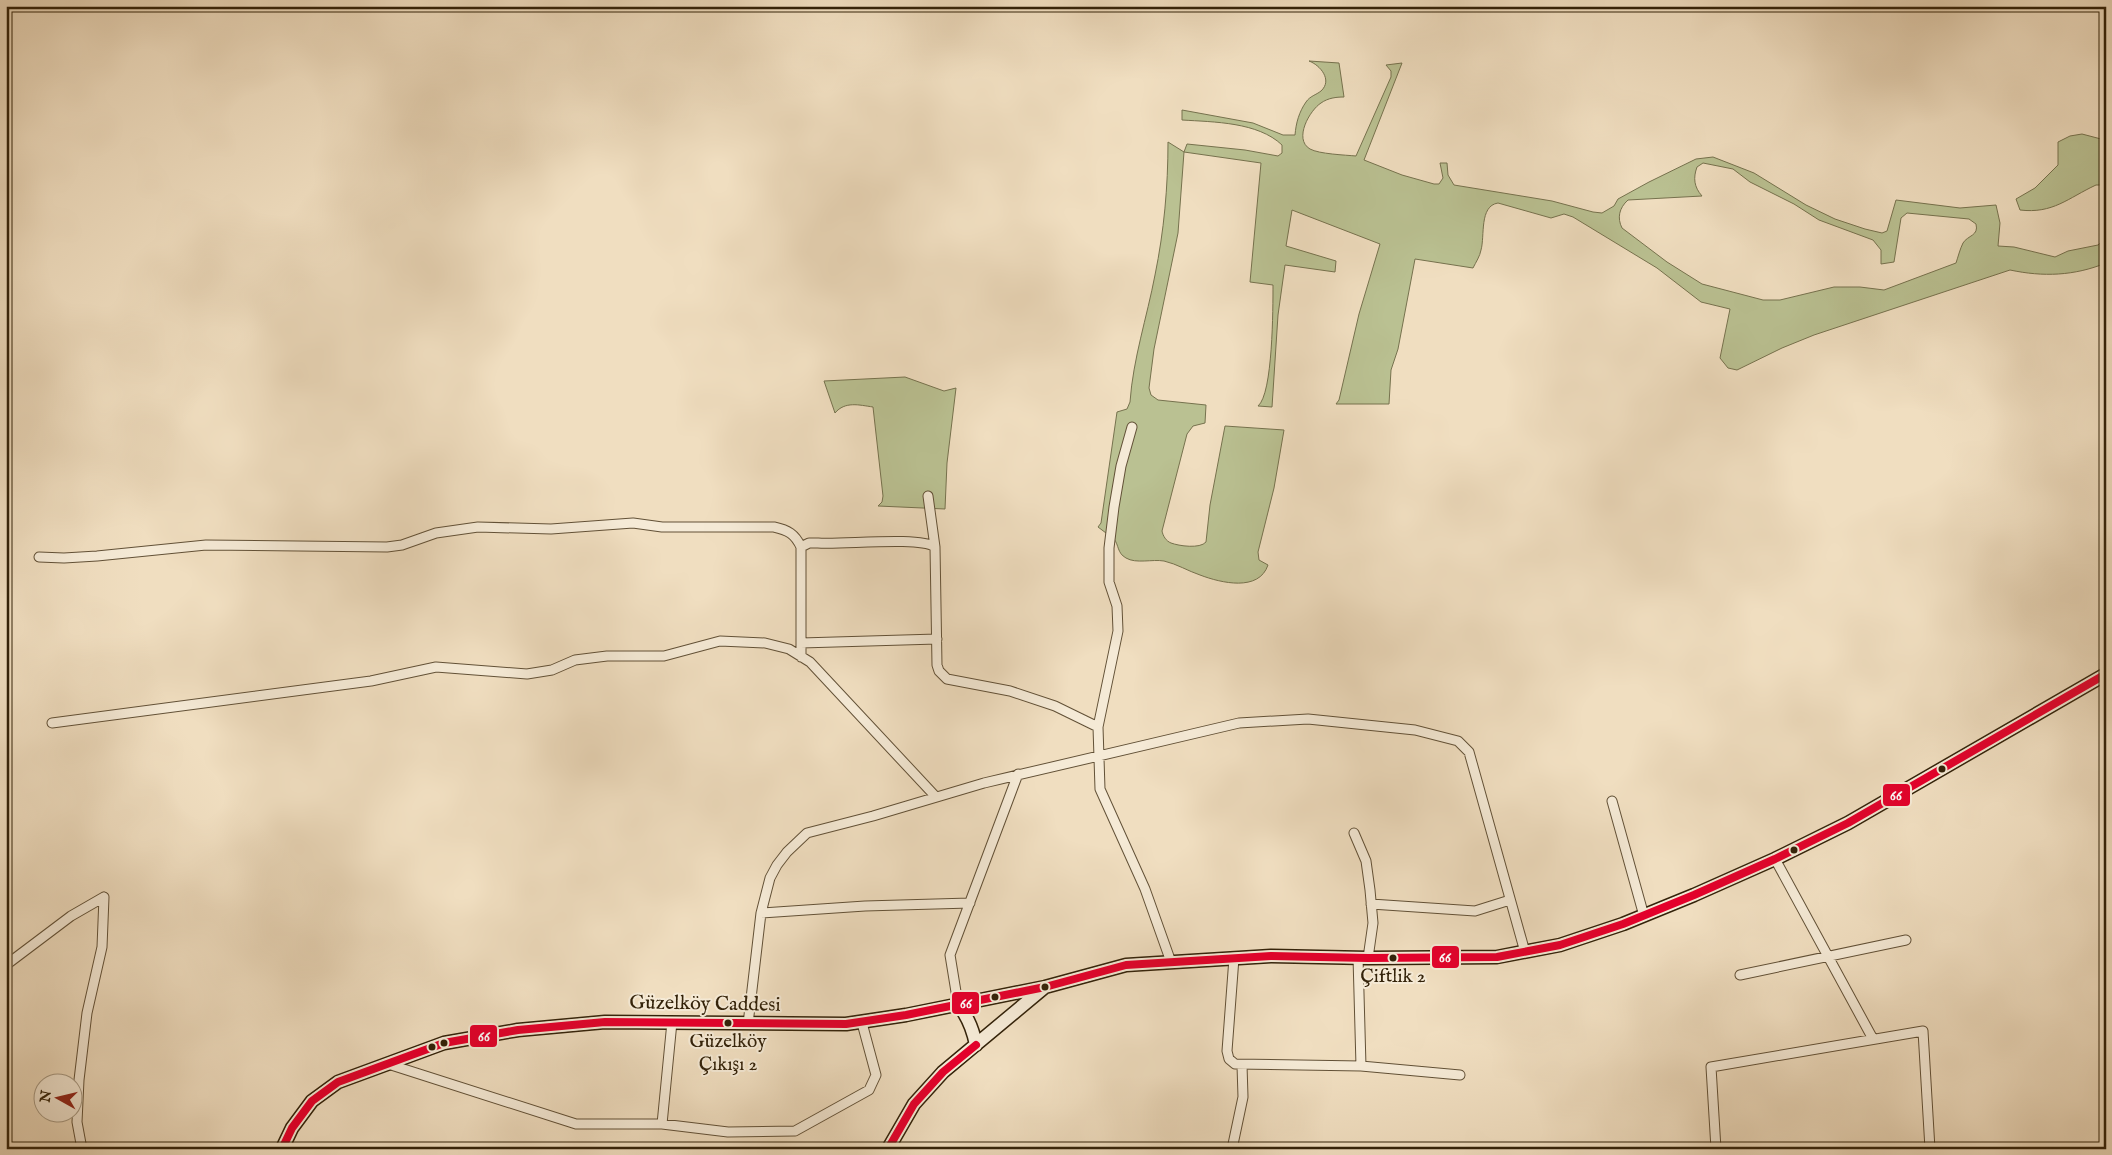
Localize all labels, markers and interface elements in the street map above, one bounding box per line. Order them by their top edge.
unlabelled marker [1937,764,1947,774]
line badge: 66 [1882,783,1911,807]
text: 66 [1890,787,1903,805]
unlabelled marker [1789,845,1799,855]
line badge: 66 [1431,945,1460,969]
text: 66 [1439,949,1452,967]
marker: Çiftlik 2 [1388,953,1398,963]
place label: Çiftlik 2 [1360,965,1426,989]
unlabelled marker [1040,982,1050,992]
street label: Güzelköy Caddesi [629,990,781,1018]
line badge: 66 [951,991,980,1015]
unlabelled marker [990,992,1000,1002]
text: 66 [960,995,973,1013]
marker: Güzelköy Çıkışı 2 [723,1018,733,1028]
line badge: 66 [469,1024,498,1048]
text: 66 [478,1028,491,1046]
place label: Güzelköy Çıkışı 2 [689,1030,767,1077]
unlabelled marker [439,1038,449,1048]
unlabelled marker [427,1042,437,1052]
north arrow [32,1072,82,1122]
text: N [36,1089,56,1105]

